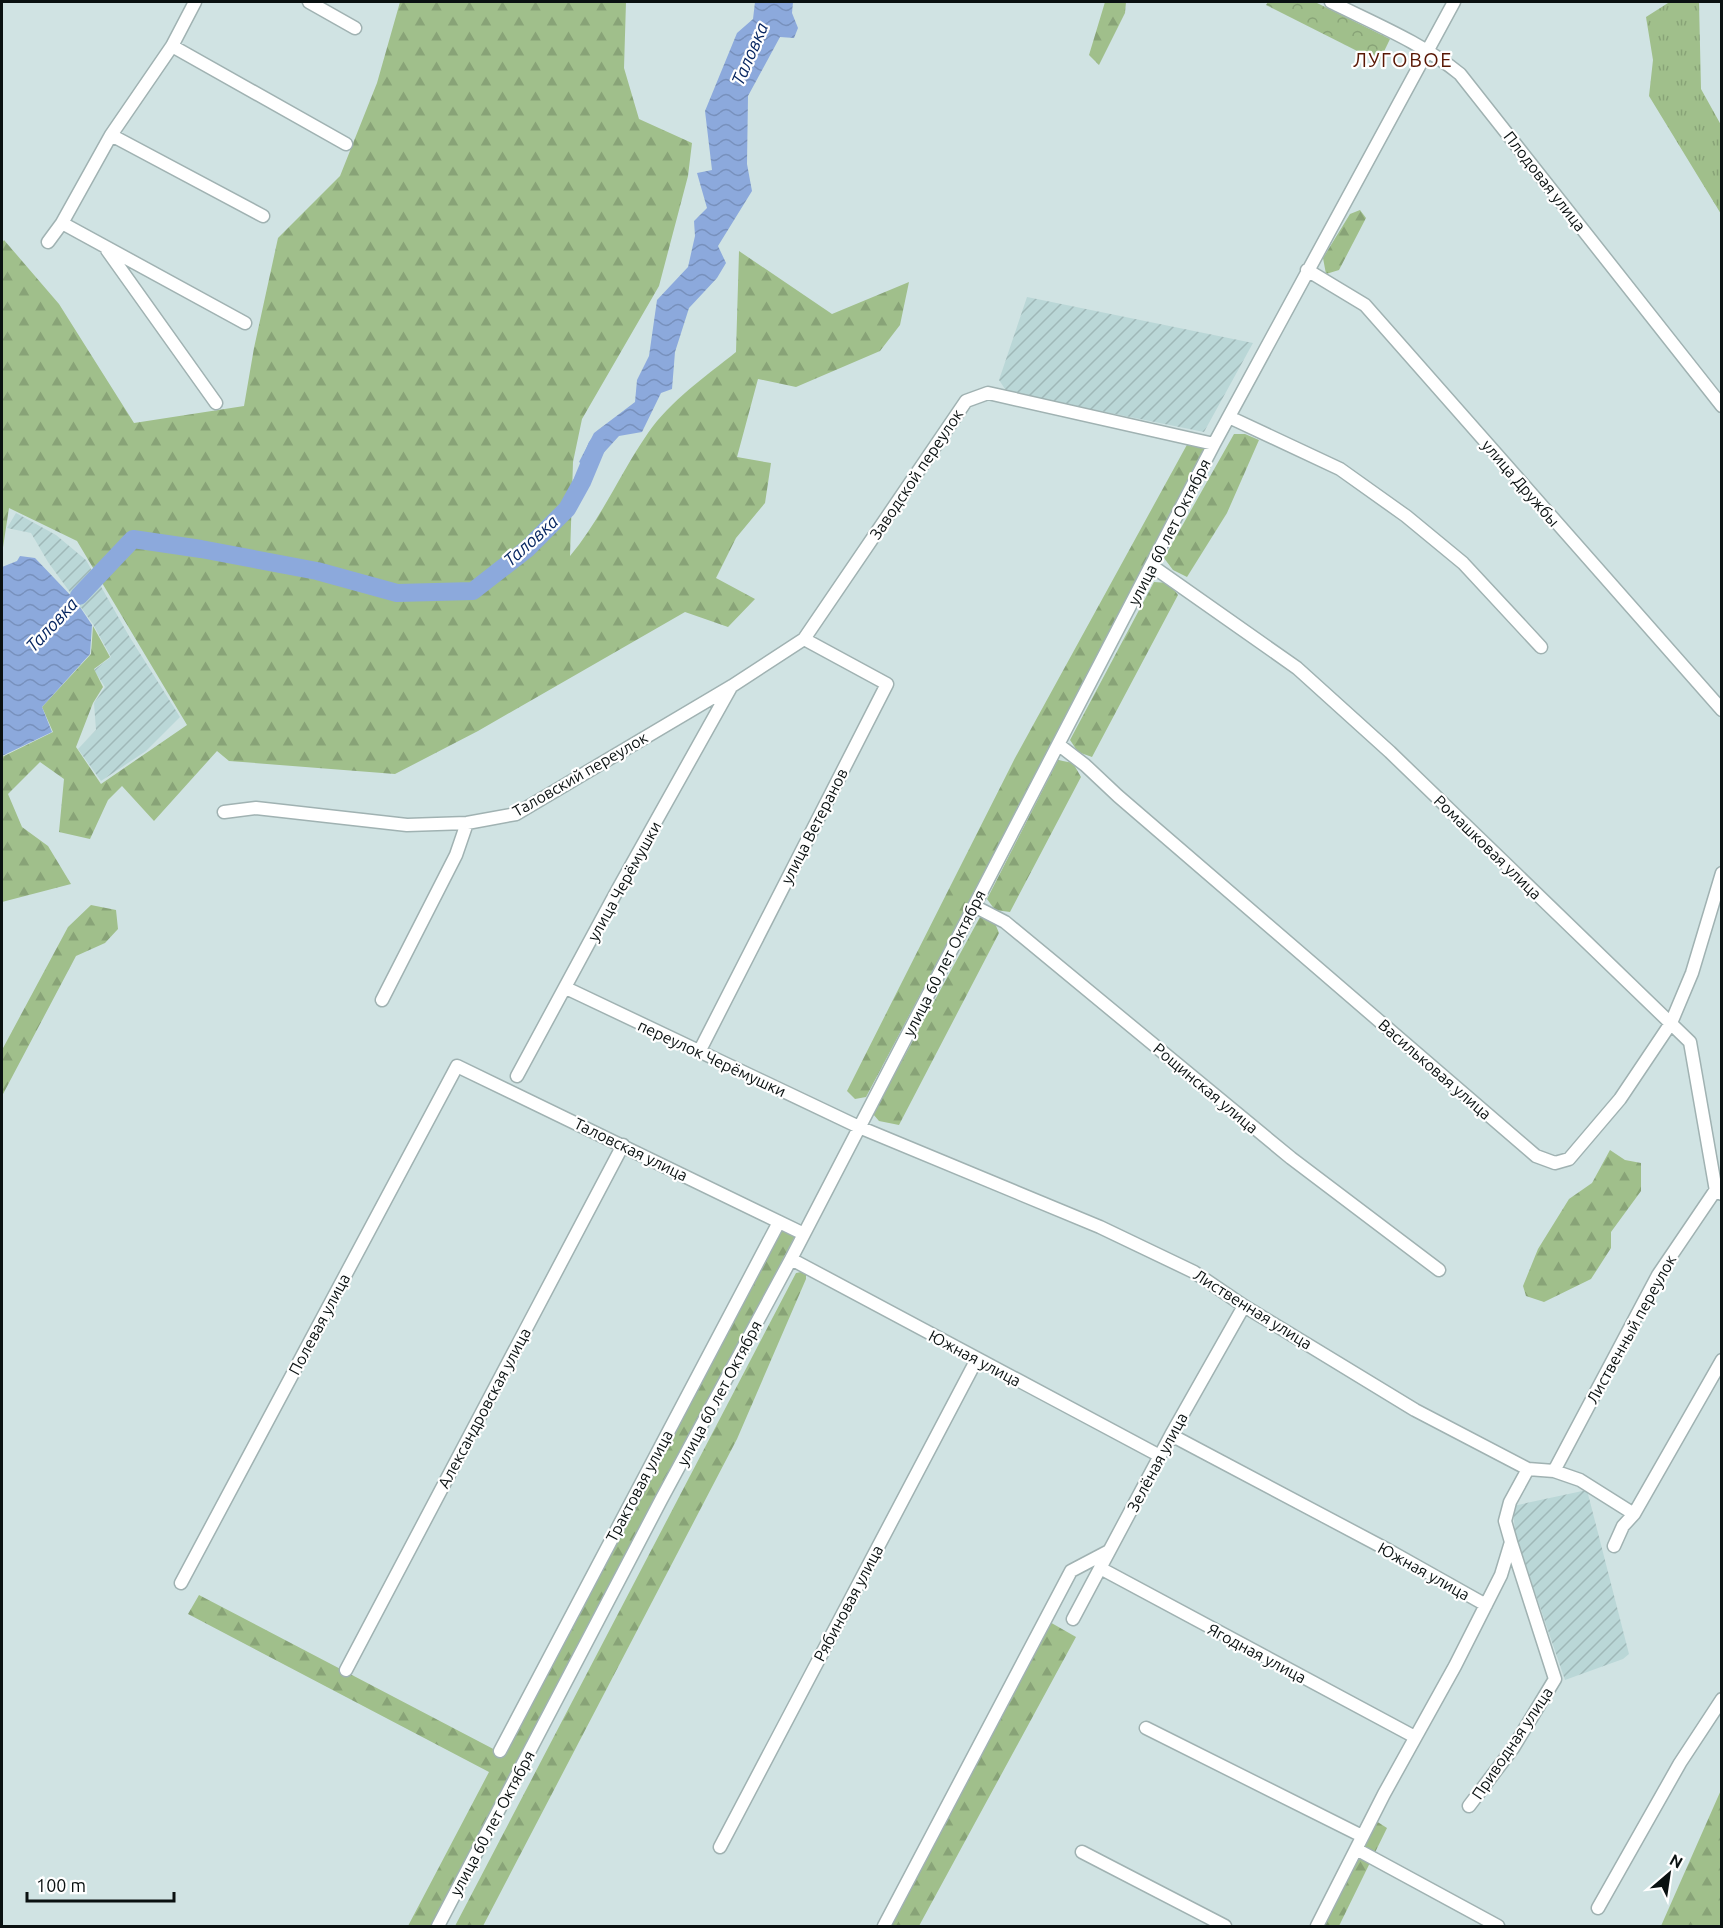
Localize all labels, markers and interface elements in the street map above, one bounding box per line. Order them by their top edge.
water label: Таловка [727,19,771,88]
district label: ЛУГОВОЕ [1353,48,1453,71]
street label: Плодовая улица [1500,128,1590,234]
street label: Заводской переулок [866,405,966,543]
street label: улица Дружбы [1479,436,1563,530]
street label: улица 60 лет Октября [1124,456,1214,608]
water label: Таловка [499,511,562,570]
water label: Таловка [21,593,81,655]
street label: Таловский переулок [509,728,651,820]
street label: улица Ветеранов [777,765,851,887]
street label: Ромашковая улица [1431,791,1545,903]
street label: улица Черёмушки [584,818,664,944]
street label: улица 60 лет Октября [899,887,989,1039]
street label: Васильковая улица [1375,1015,1495,1123]
street label: переулок Черёмушки [635,1016,789,1100]
street label: Рощинская улица [1150,1039,1262,1137]
street label: Таловская улица [571,1114,691,1184]
street label: Лиственный переулок [1583,1251,1679,1407]
street label: Лиственная улица [1191,1265,1315,1353]
street label: Полевая улица [285,1270,353,1378]
street label: улица 60 лет Октября [673,1317,765,1469]
street label: Александровская улица [434,1325,534,1491]
street label: Южная улица [926,1326,1024,1390]
street label: Зелёная улица [1123,1409,1191,1515]
street label: Трактовая улица [602,1427,676,1545]
street label: Южная улица [1375,1538,1473,1604]
street label: Рябиновая улица [810,1542,886,1664]
street label: Ягодная улица [1205,1620,1309,1686]
street label: Приводная улица [1468,1684,1556,1802]
street label: улица 60 лет Октября [446,1747,538,1899]
north arrow [1639,1844,1699,1904]
text: N [1667,1850,1686,1872]
scale bar [27,1865,174,1903]
text: 100 m [36,1875,86,1895]

